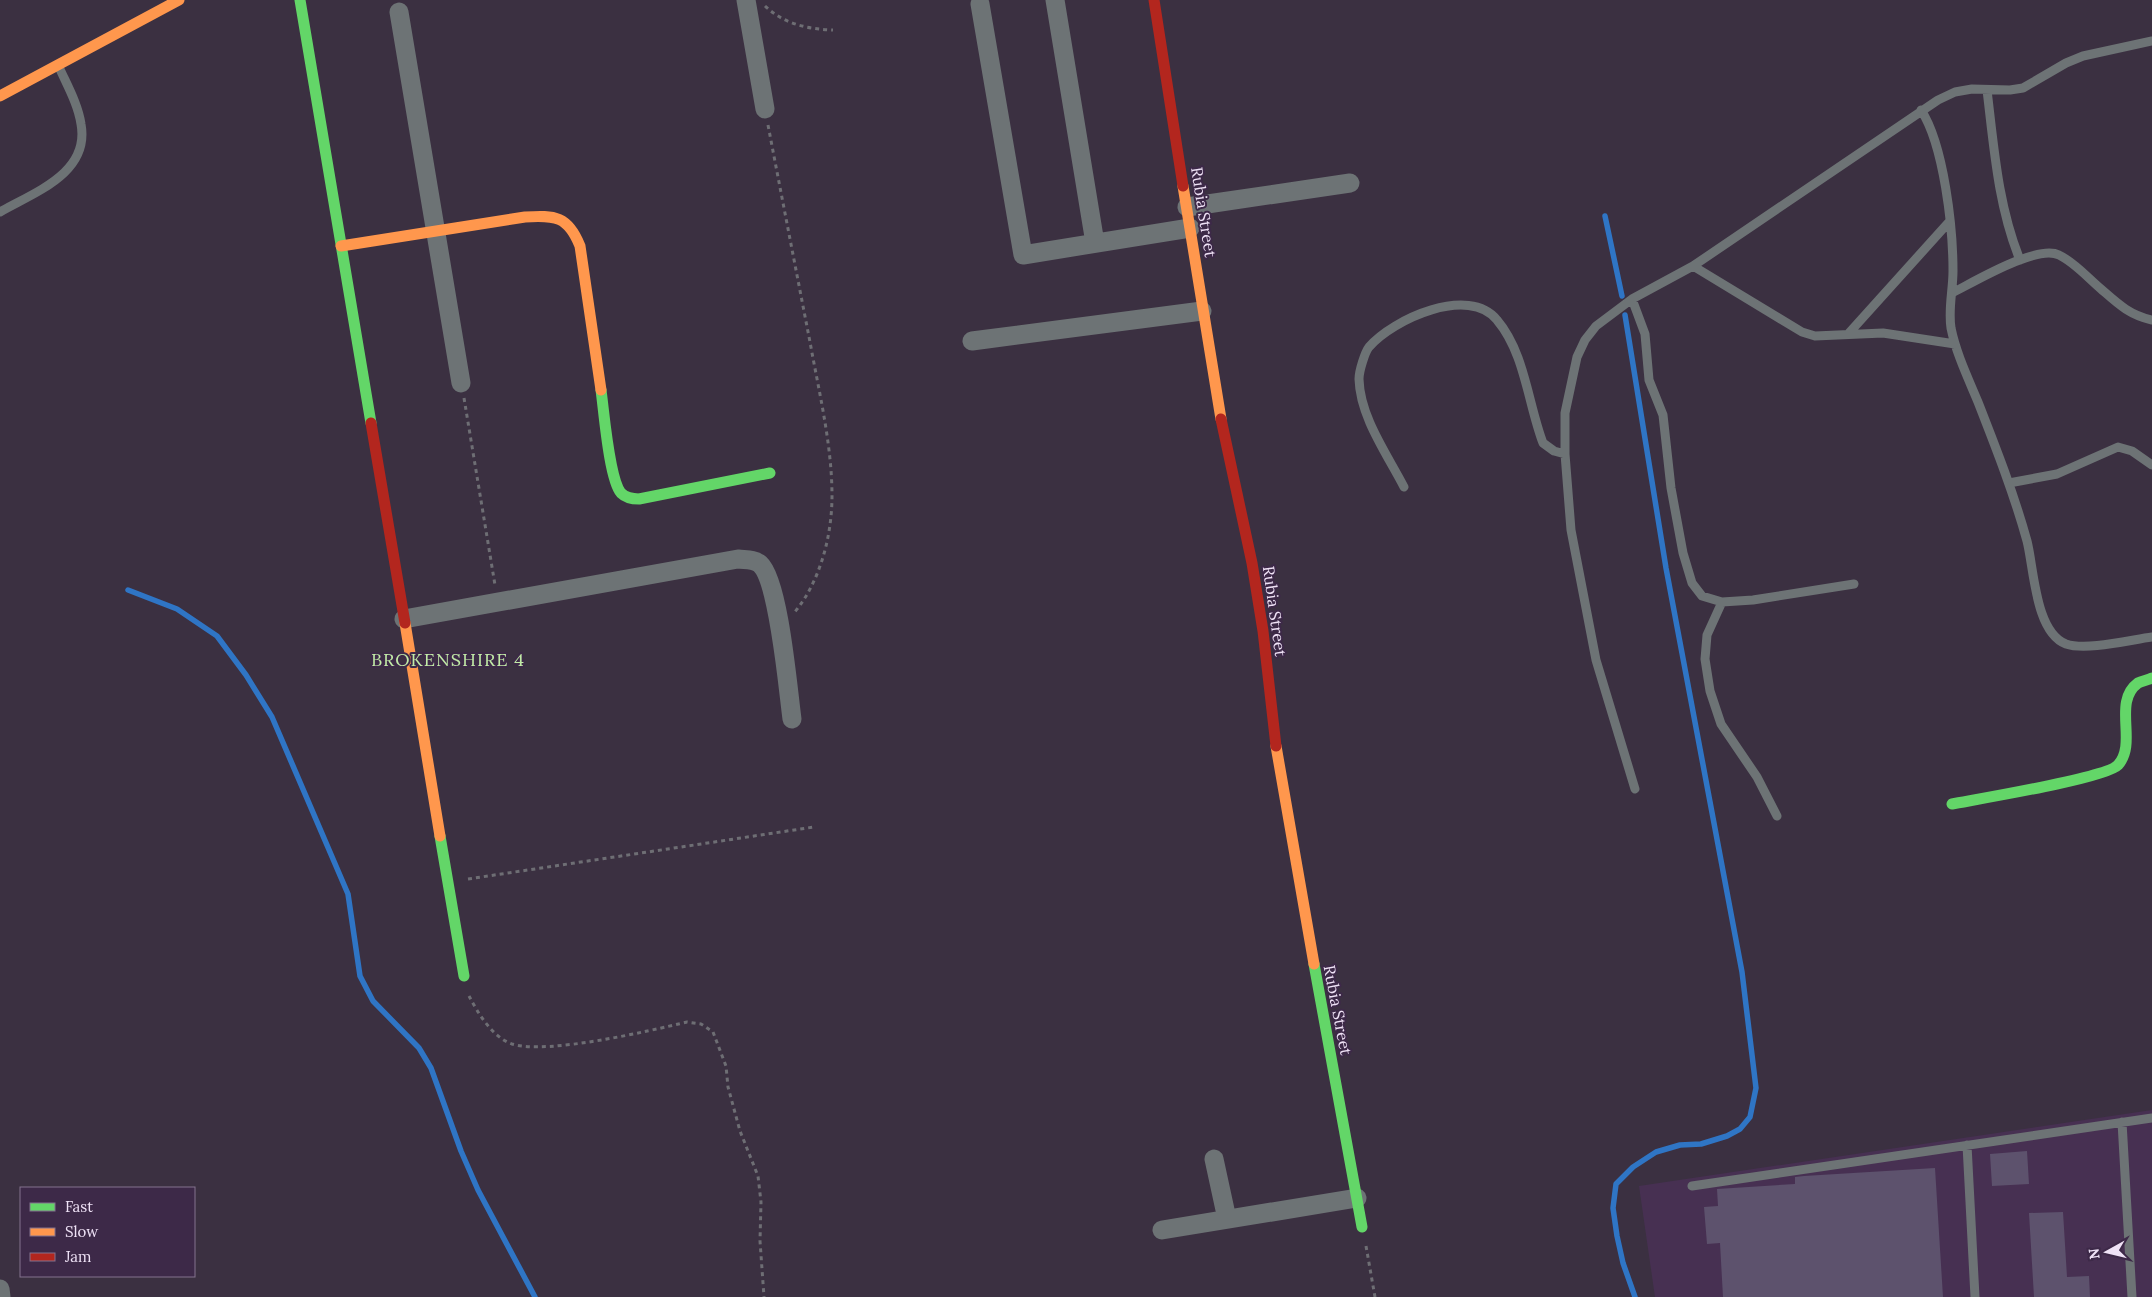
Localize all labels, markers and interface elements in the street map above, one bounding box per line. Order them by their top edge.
street label: Rubia Street [1187,165,1221,259]
street label: Rubia Street [1259,564,1291,658]
district label: BROKENSHIRE 4 [371,648,525,671]
street label: Rubia Street [1319,963,1357,1057]
legend [20,1187,195,1277]
text: Fast [65,1197,93,1216]
text: Slow [65,1222,98,1241]
north arrow [2082,1227,2132,1277]
text: Jam [64,1247,92,1266]
text: N [2084,1247,2104,1260]

